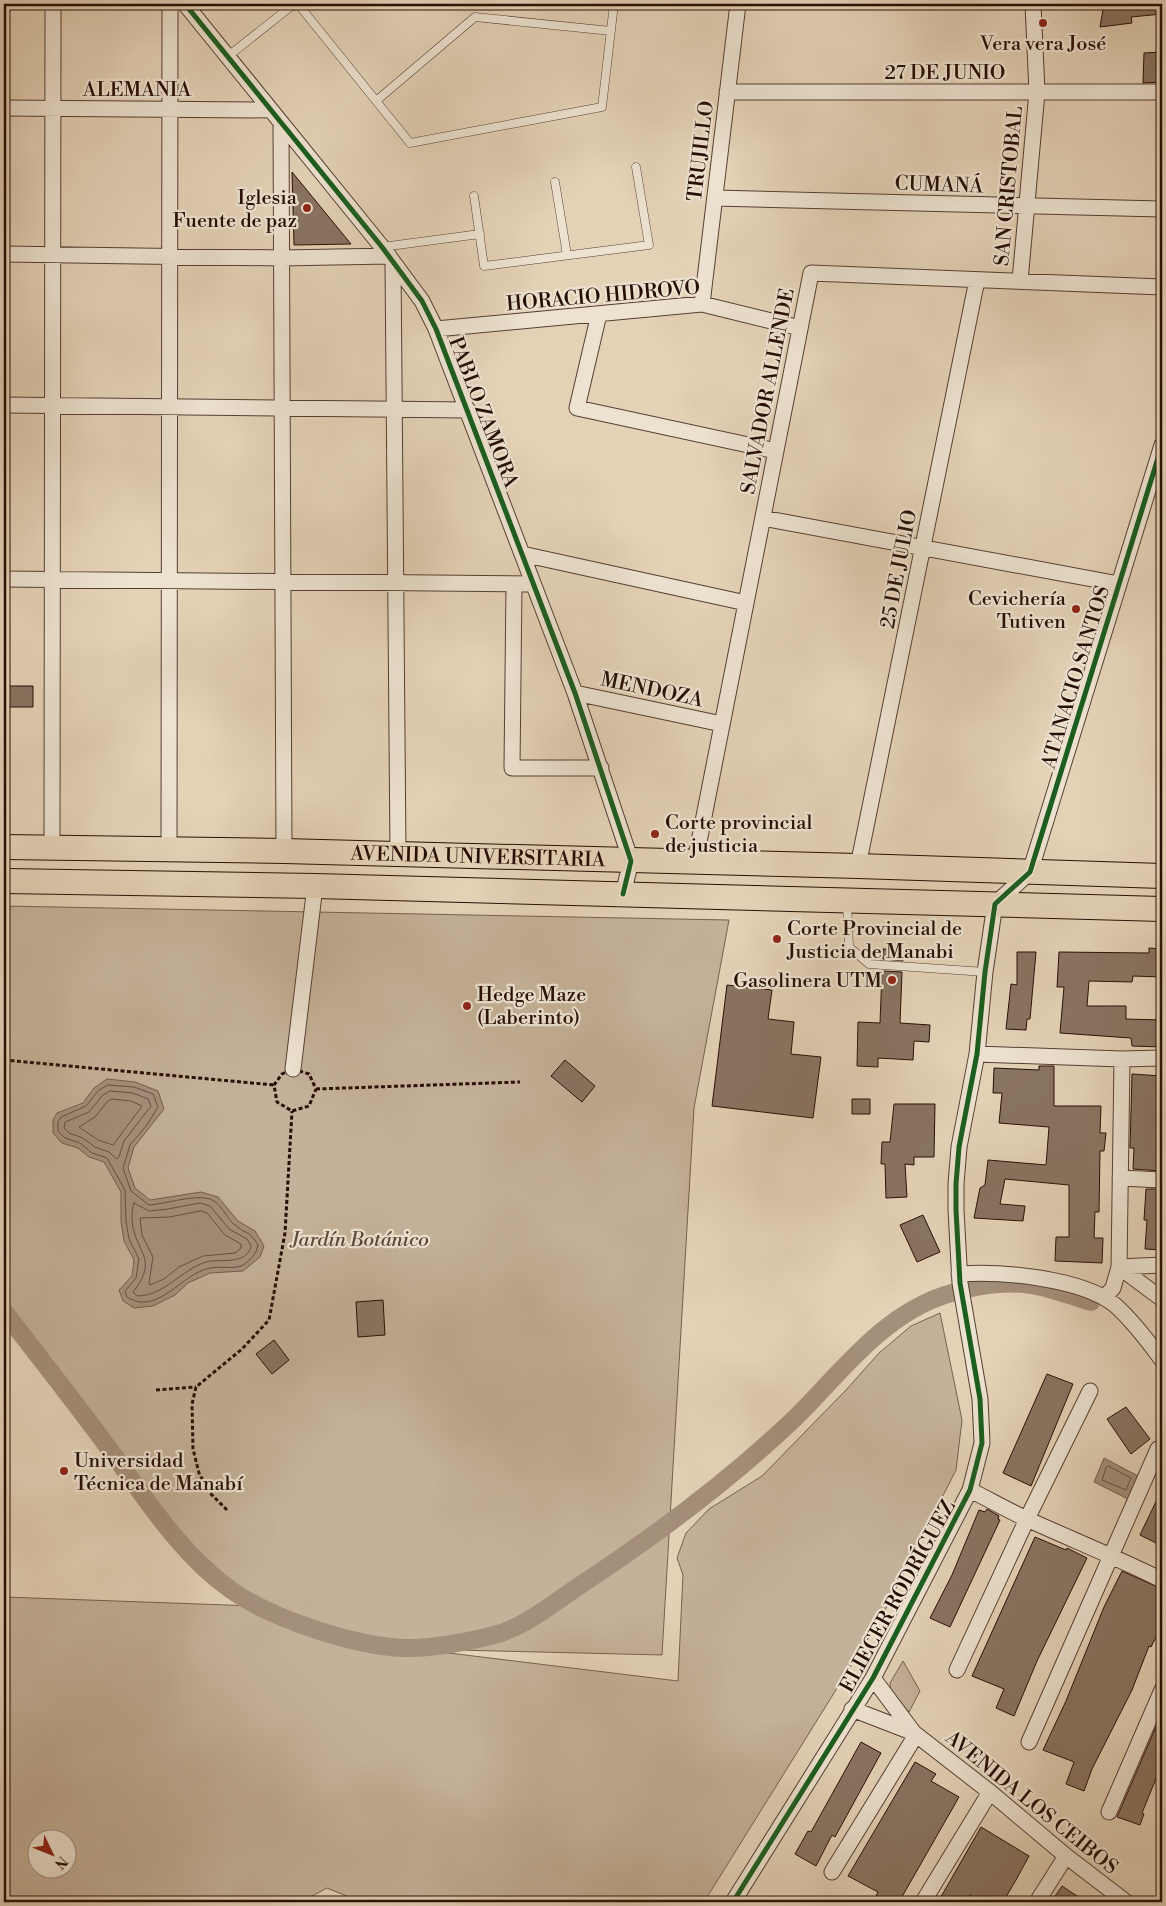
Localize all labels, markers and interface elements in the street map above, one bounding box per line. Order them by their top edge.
marker: Vera vera José [1037,17,1049,29]
place label: Vera vera José [979,32,1106,57]
street label: 27 DE JUNIO [884,61,1006,86]
street label: ALEMANIA [82,78,192,103]
street label: TRUJILLO [683,100,720,203]
street label: SAN CRISTOBAL [990,105,1029,267]
street label: CUMANÁ [894,170,985,200]
place label: Iglesia Fuente de paz [173,186,298,234]
marker: Iglesia Fuente de paz [301,202,313,214]
street label: HORACIO HIDROVO [505,276,701,317]
street label: SALVADOR ALLENDE [736,286,801,496]
street label: PABLO ZAMORA [442,333,523,493]
street label: 25 DE JULIO [876,508,923,631]
street label: ATANACIO SANTOS [1036,583,1116,773]
place label: Cevichería Tutiven [968,587,1067,635]
marker: Cevichería Tutiven [1070,603,1082,615]
street label: MENDOZA [598,667,706,714]
place label: Corte provincial de justicia [665,811,812,859]
marker: Corte provincial de justicia [649,828,661,840]
street label: AVENIDA UNIVERSITARIA [349,842,607,873]
place label: Corte Provincial de Justicia de Manabi [786,917,962,965]
marker: Corte Provincial de Justicia de Manabi [771,933,783,945]
place label: Gasolinera UTM [733,969,882,994]
marker: Gasolinera UTM [886,974,898,986]
place label: Hedge Maze (Laberinto) [477,983,586,1031]
marker: Hedge Maze (Laberinto) [461,1000,473,1012]
park label: Jardín Botánico [289,1228,429,1253]
place label: Universidad Técnica de Manabí [74,1449,244,1497]
marker: Universidad Técnica de Manabí [58,1465,70,1477]
street label: ELIECER RODRÍGUEZ [834,1496,962,1697]
street label: AVENIDA LOS CEIBOS [939,1725,1122,1880]
north arrow [28,1828,78,1878]
text: N [50,1852,71,1872]

